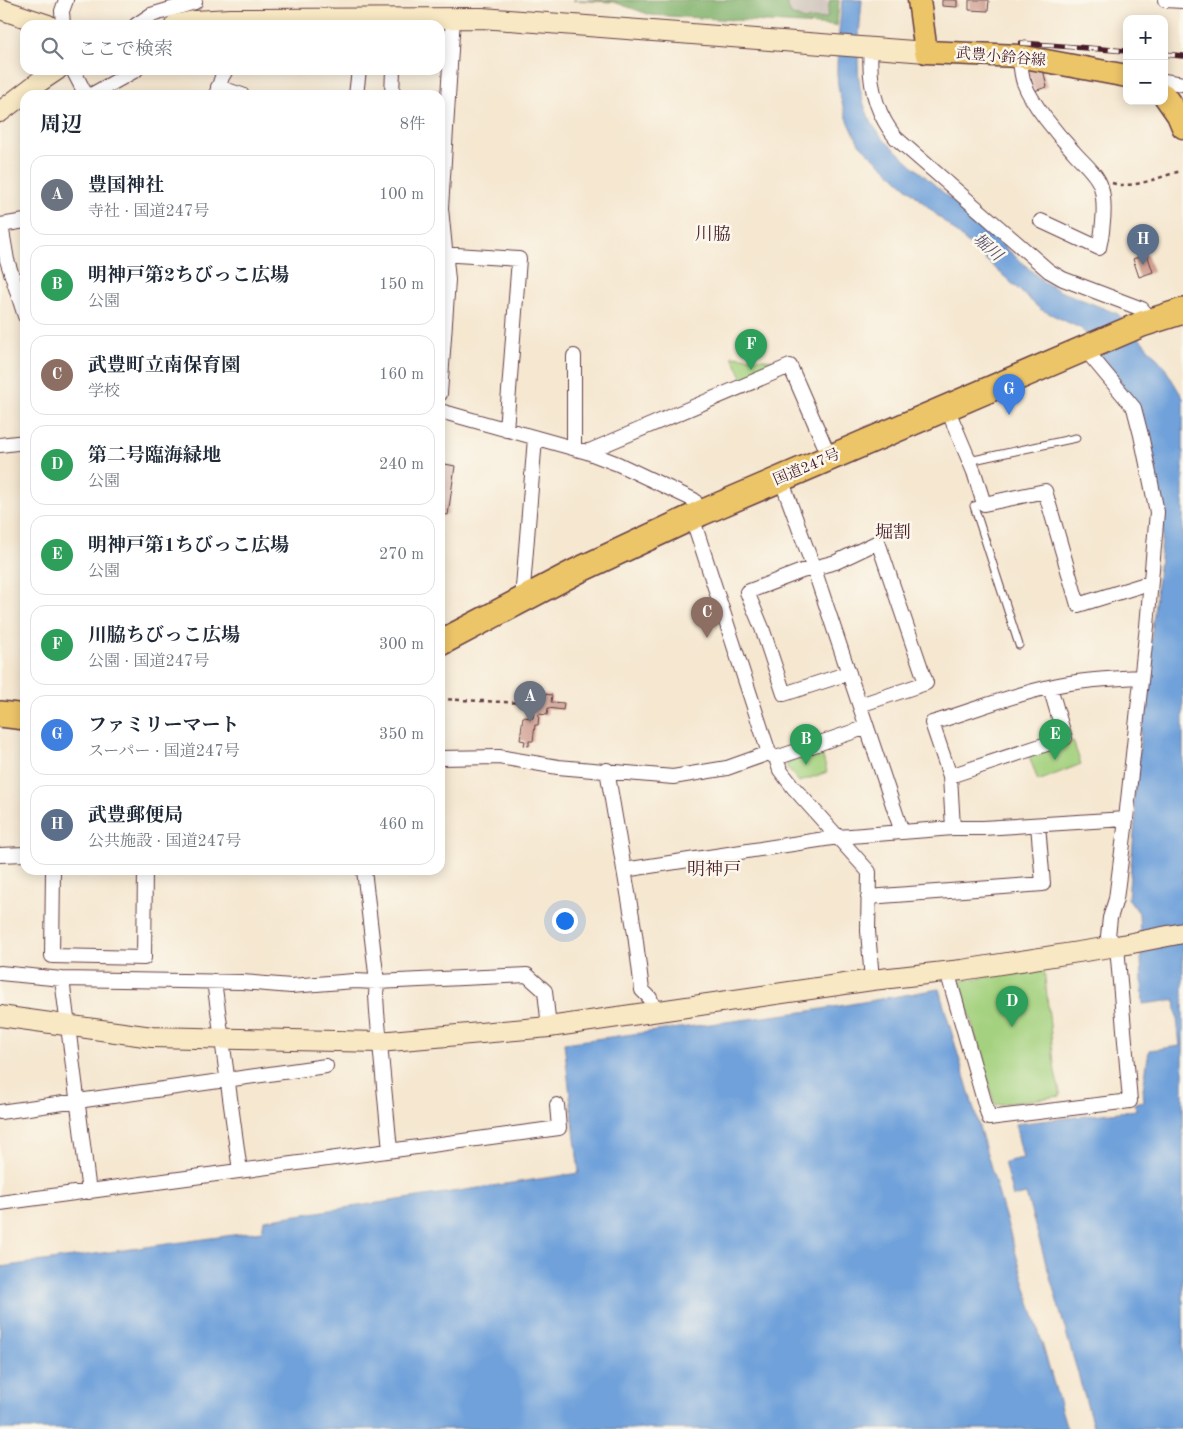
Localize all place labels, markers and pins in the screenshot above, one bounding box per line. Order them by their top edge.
pin: H [1127,224,1159,265]
pin: F [735,329,767,370]
pin: G [993,374,1025,415]
pin: C [691,597,723,638]
pin: A [514,681,546,722]
pin: E [1039,719,1071,760]
pin: B [790,724,822,765]
pin: D [996,986,1028,1027]

